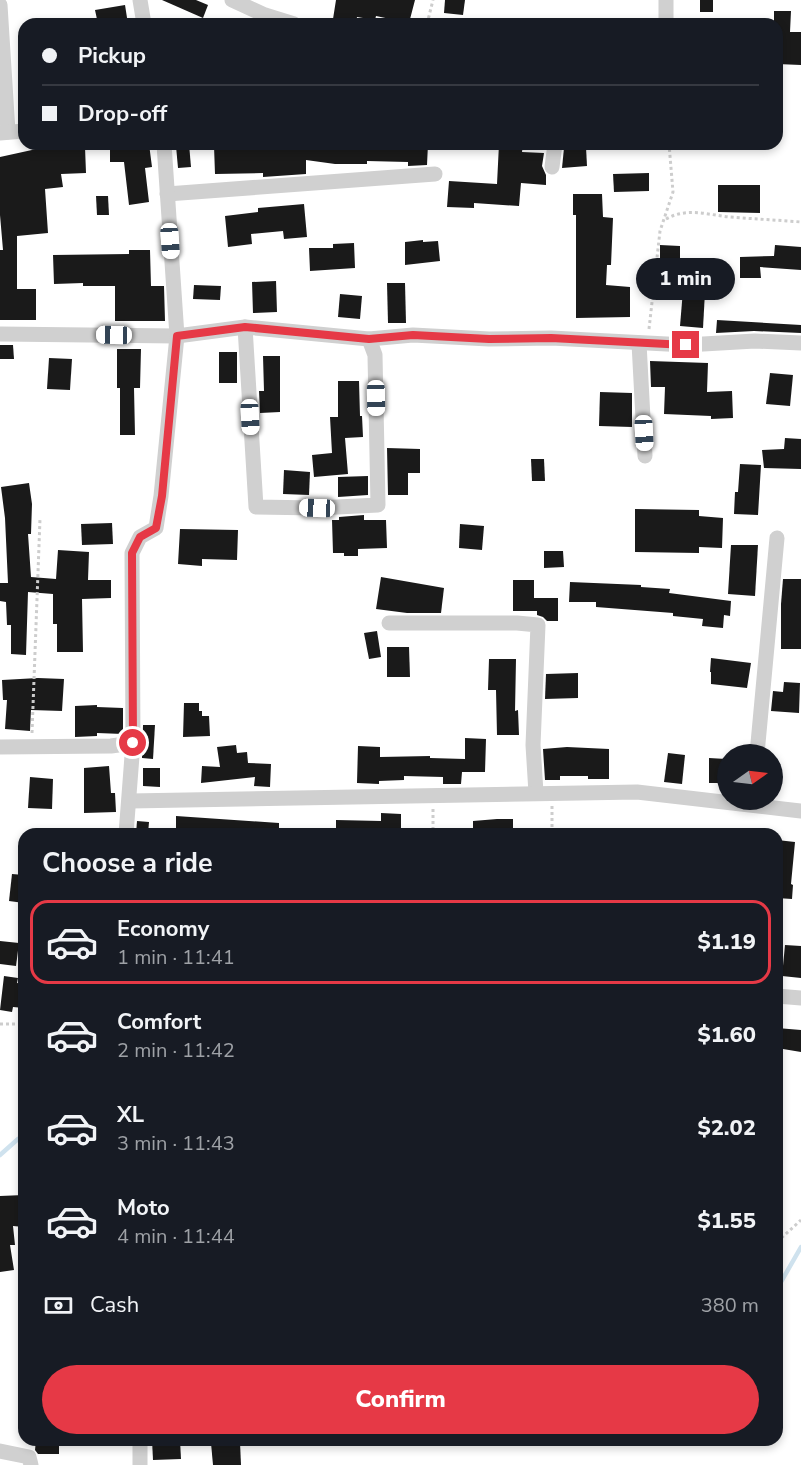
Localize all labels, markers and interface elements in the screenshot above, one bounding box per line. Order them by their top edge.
text: Pickup [78,41,146,71]
text: Drop-off [78,99,167,129]
car [160,222,180,260]
callout: 1 min [636,258,736,300]
text: 1 min [659,265,712,292]
car [96,326,132,344]
route end [672,331,699,358]
car [367,380,385,416]
car [240,399,260,435]
car [634,415,654,451]
car [299,498,335,518]
route start [119,729,146,756]
north arrow [717,744,783,810]
map controls [717,744,783,810]
text: Choose a ride [42,845,213,882]
text: Economy [117,914,209,944]
icon: car [45,915,99,969]
text: $1.19 [697,927,756,957]
text: 1 min · 11:41 [117,944,235,971]
text: Comfort [117,1007,201,1037]
icon: car [45,1008,99,1062]
text: $1.60 [697,1020,756,1050]
text: 2 min · 11:42 [117,1037,235,1064]
text: XL [117,1100,144,1130]
icon: car [45,1101,99,1155]
text: $2.02 [697,1113,756,1143]
text: 3 min · 11:43 [117,1130,235,1157]
text: Moto [117,1193,170,1223]
icon: car [45,1194,99,1248]
text: $1.55 [697,1206,756,1236]
text: 4 min · 11:44 [117,1223,235,1250]
icon: cash [42,1289,75,1322]
text: Cash [90,1290,139,1320]
text: 380 m [701,1292,759,1319]
button: Confirm [42,1365,759,1434]

